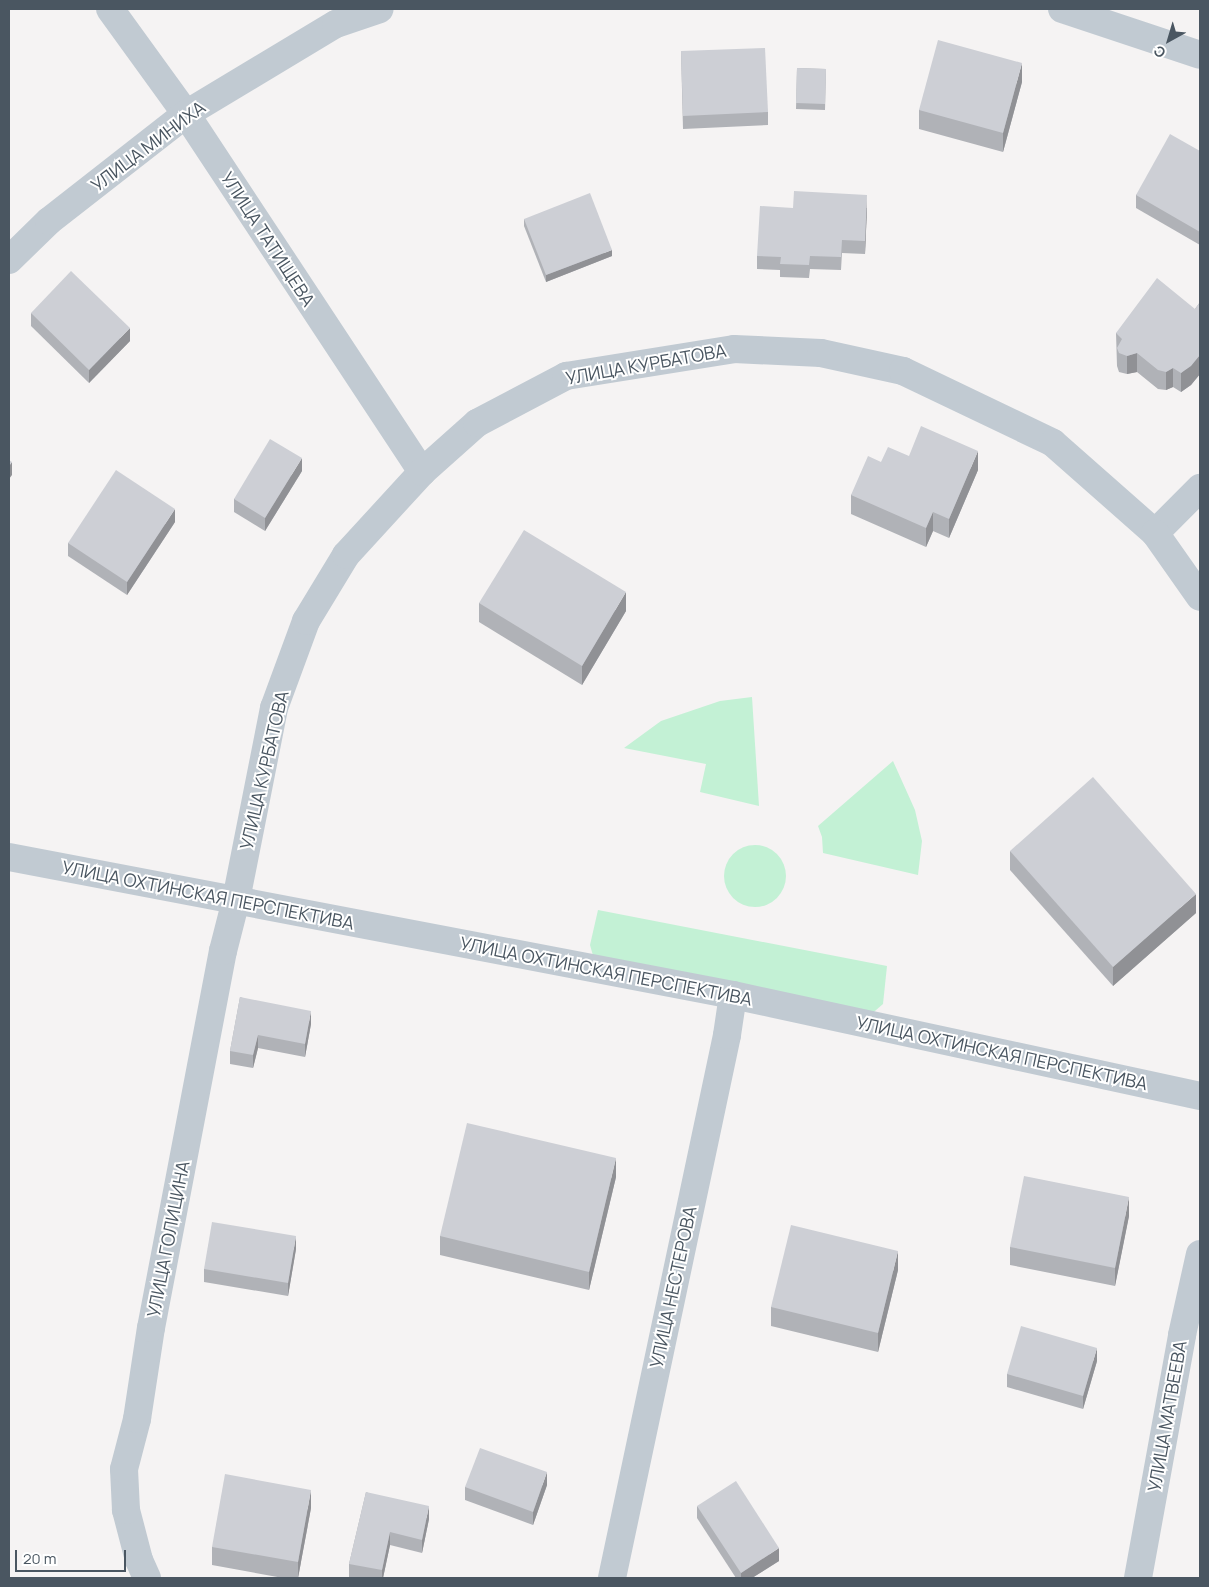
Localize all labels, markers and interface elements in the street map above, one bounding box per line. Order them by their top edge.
north arrow [1144,15,1194,65]
text: С [1149,41,1169,63]
street label: УЛИЦА МИНИХА [87,96,209,196]
street label: УЛИЦА ТАТИЩЕВА [217,168,319,310]
street label: УЛИЦА КУРБАТОВА [564,339,728,389]
street label: УЛИЦА КУРБАТОВА [235,688,293,852]
street label: УЛИЦА ОХТИНСКАЯ ПЕРСПЕКТИВА [60,856,356,934]
street label: УЛИЦА ОХТИНСКАЯ ПЕРСПЕКТИВА [458,932,754,1010]
street label: УЛИЦА ОХТИНСКАЯ ПЕРСПЕКТИВА [854,1012,1150,1094]
street label: УЛИЦА ГОЛИЦИНА [142,1159,194,1319]
street label: УЛИЦА НЕСТЕРОВА [645,1204,701,1370]
street label: УЛИЦА МАТВЕЕВА [1143,1339,1191,1493]
scale bar [18,1540,129,1572]
text: 20 m [23,1548,56,1569]

